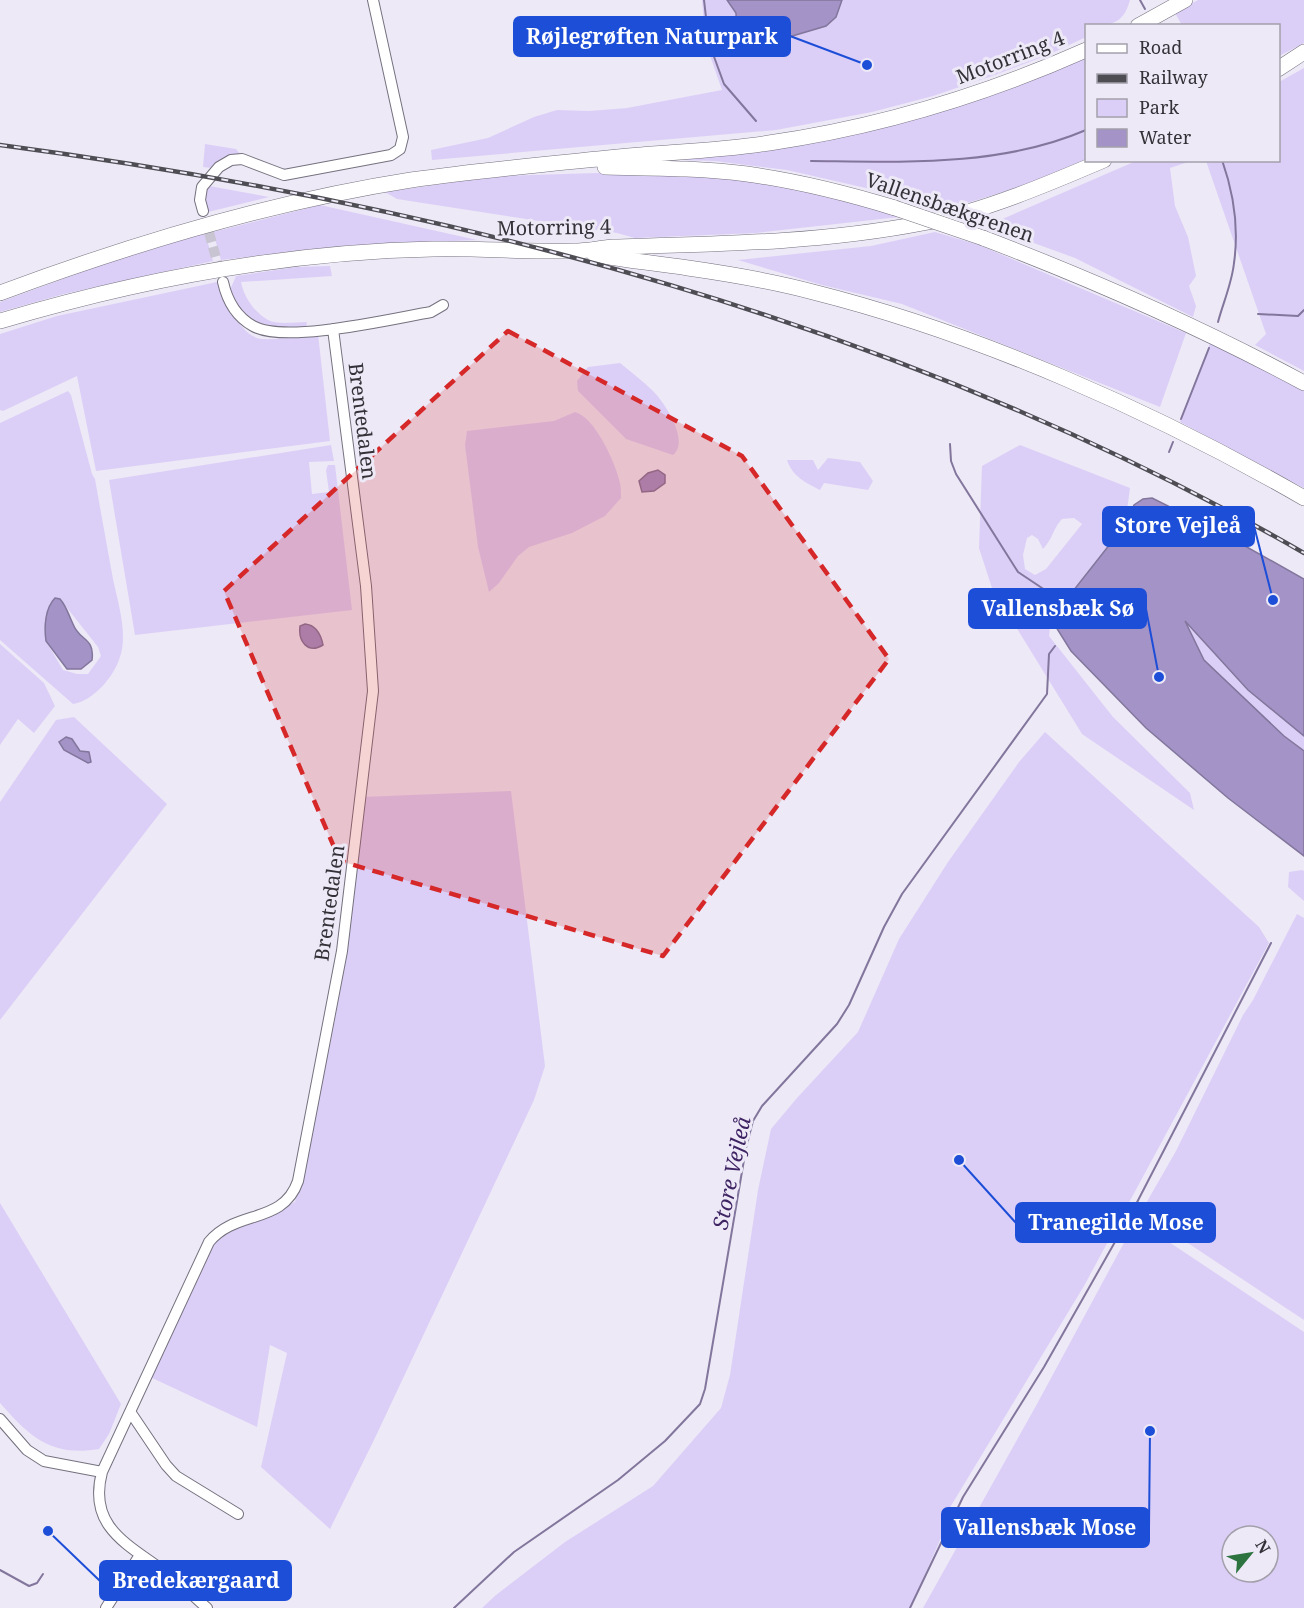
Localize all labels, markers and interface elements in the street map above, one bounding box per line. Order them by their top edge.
callout: Røjlegrøften Naturpark [514,17,790,56]
text: Røjlegrøften Naturpark [526,22,779,50]
street label: Motorring 4 [952,24,1068,90]
legend [1085,24,1280,162]
text: Road [1139,35,1182,59]
text: Railway [1139,65,1209,89]
text: Park [1139,95,1179,119]
text: Water [1139,125,1192,149]
street label: Vallensbækgrenen [862,166,1038,249]
street label: Motorring 4 [497,213,611,241]
street label: Brentedalen [342,361,384,481]
callout: Store Vejleå [1103,507,1254,546]
text: Store Vejleå [1115,511,1241,539]
callout: Vallensbæk Sø [969,589,1146,628]
text: Vallensbæk Sø [982,594,1134,622]
street label: Brentedalen [307,843,351,963]
water label: Store Vejleå [705,1113,757,1232]
callout: Tranegilde Mose [1016,1203,1215,1242]
text: Tranegilde Mose [1028,1208,1204,1236]
callout: Vallensbæk Mose [942,1508,1149,1547]
text: Vallensbæk Mose [954,1513,1136,1541]
north arrow [1220,1524,1280,1584]
text: N [1250,1536,1276,1558]
callout: Bredekærgaard [100,1561,291,1600]
text: Bredekærgaard [112,1566,280,1594]

